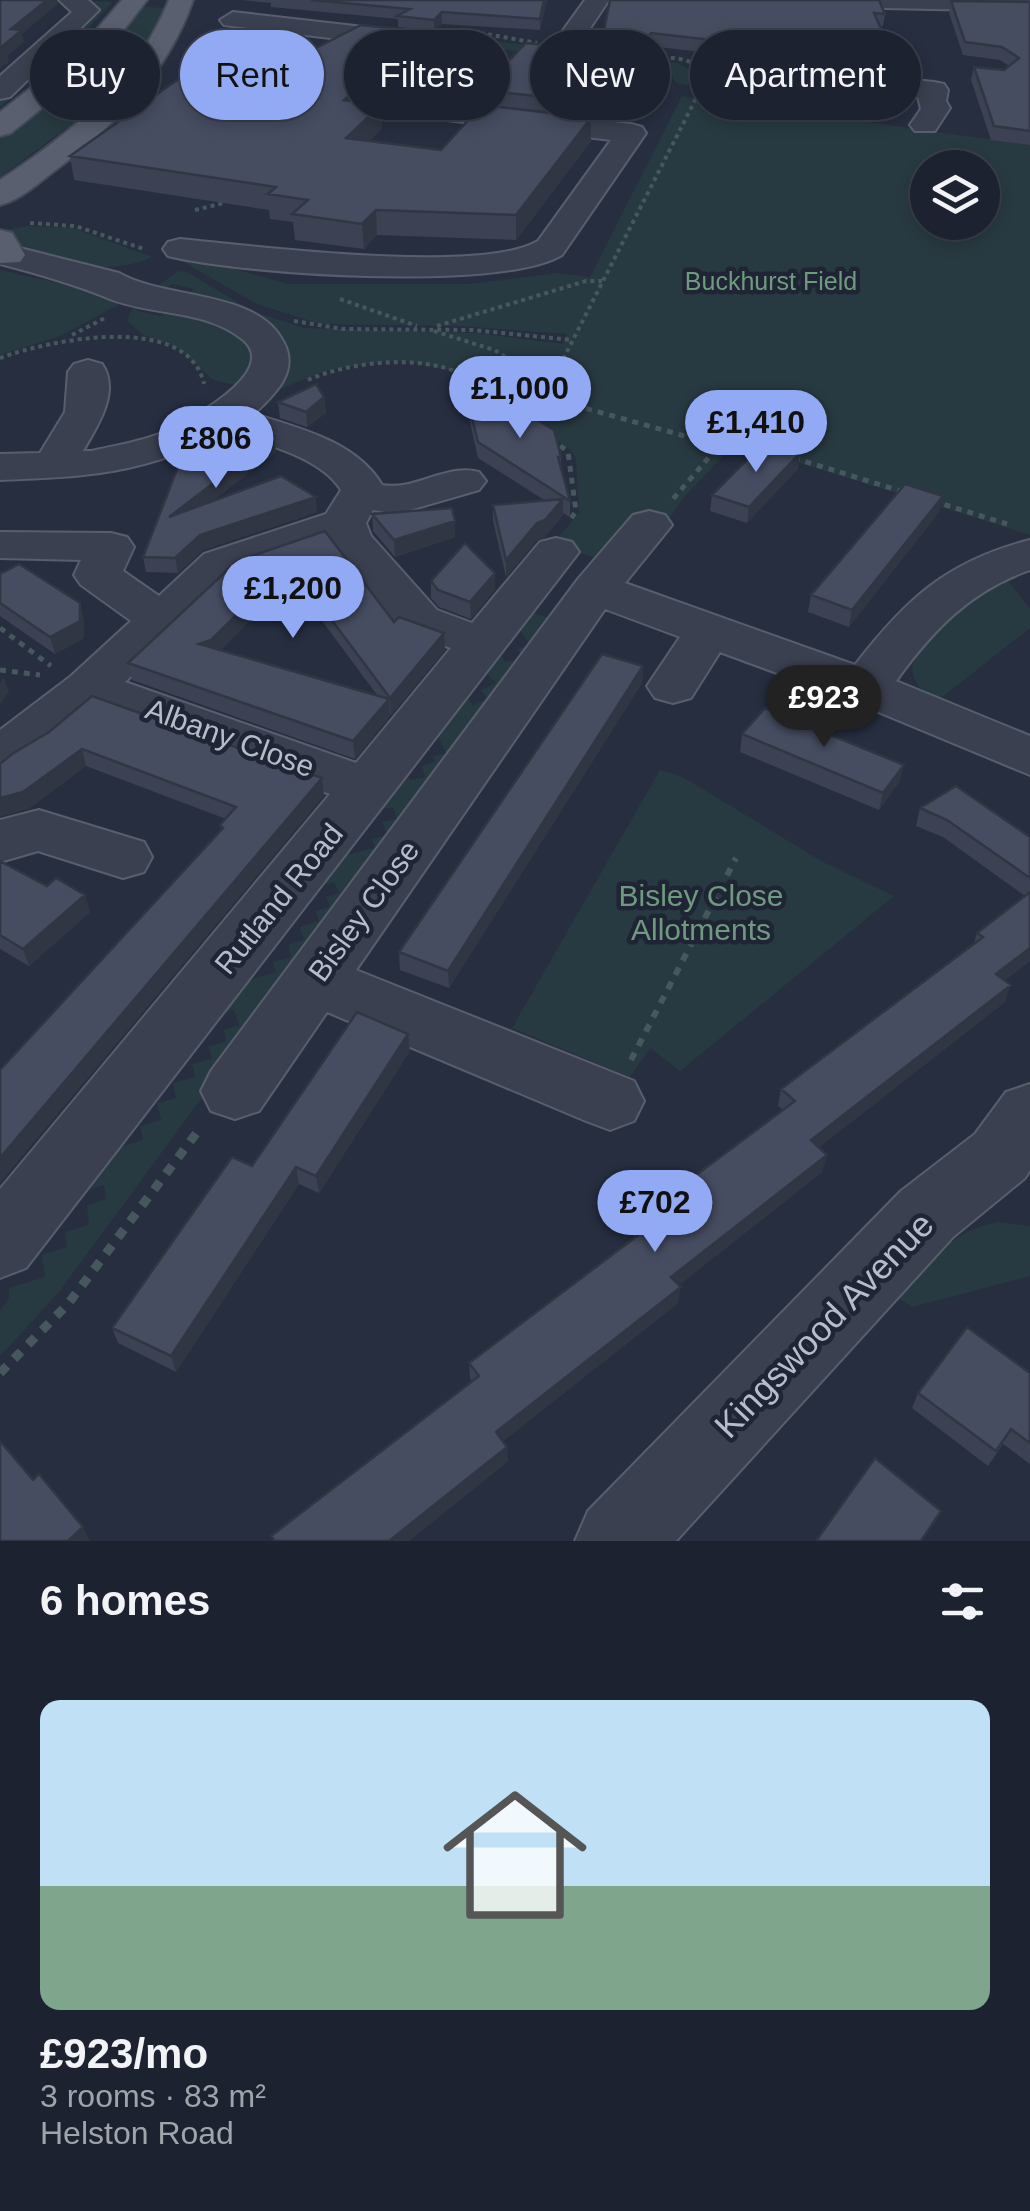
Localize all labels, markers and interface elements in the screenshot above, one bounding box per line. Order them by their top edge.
chip: Buy [30,30,160,120]
chip: Rent [180,30,324,120]
chip: Filters [344,30,510,120]
chip: New [530,30,670,120]
chip: Apartment [690,30,921,120]
map controls [910,150,1000,240]
button: layers [910,150,1000,240]
park label: Buckhurst Field [685,267,857,295]
pin: £1,000 [439,356,601,441]
text: £1,000 [471,370,569,406]
pin: £1,410 [675,390,837,475]
text: £1,410 [707,404,805,440]
pin: £806 [157,406,275,491]
text: £806 [180,420,252,456]
pin: £1,200 [212,556,374,641]
text: £1,200 [244,570,342,606]
pin: £923 [765,665,883,750]
text: £923 [788,679,860,715]
street label: Albany Close [141,692,319,783]
street label: Rutland Road [208,817,349,980]
street label: Bisley Close [302,834,425,987]
park label: Bisley Close Allotments [618,879,784,946]
pin: £702 [596,1170,714,1255]
text: £702 [619,1184,691,1220]
street label: Kingswood Avenue [706,1204,941,1445]
icon: filters [935,1574,990,1629]
text: 6 homes [40,1577,210,1624]
icon: home [425,1765,605,1945]
text: £923/mo [40,2030,208,2077]
text: 3 rooms · 83 m² [40,2078,266,2114]
text: Helston Road [40,2115,234,2151]

